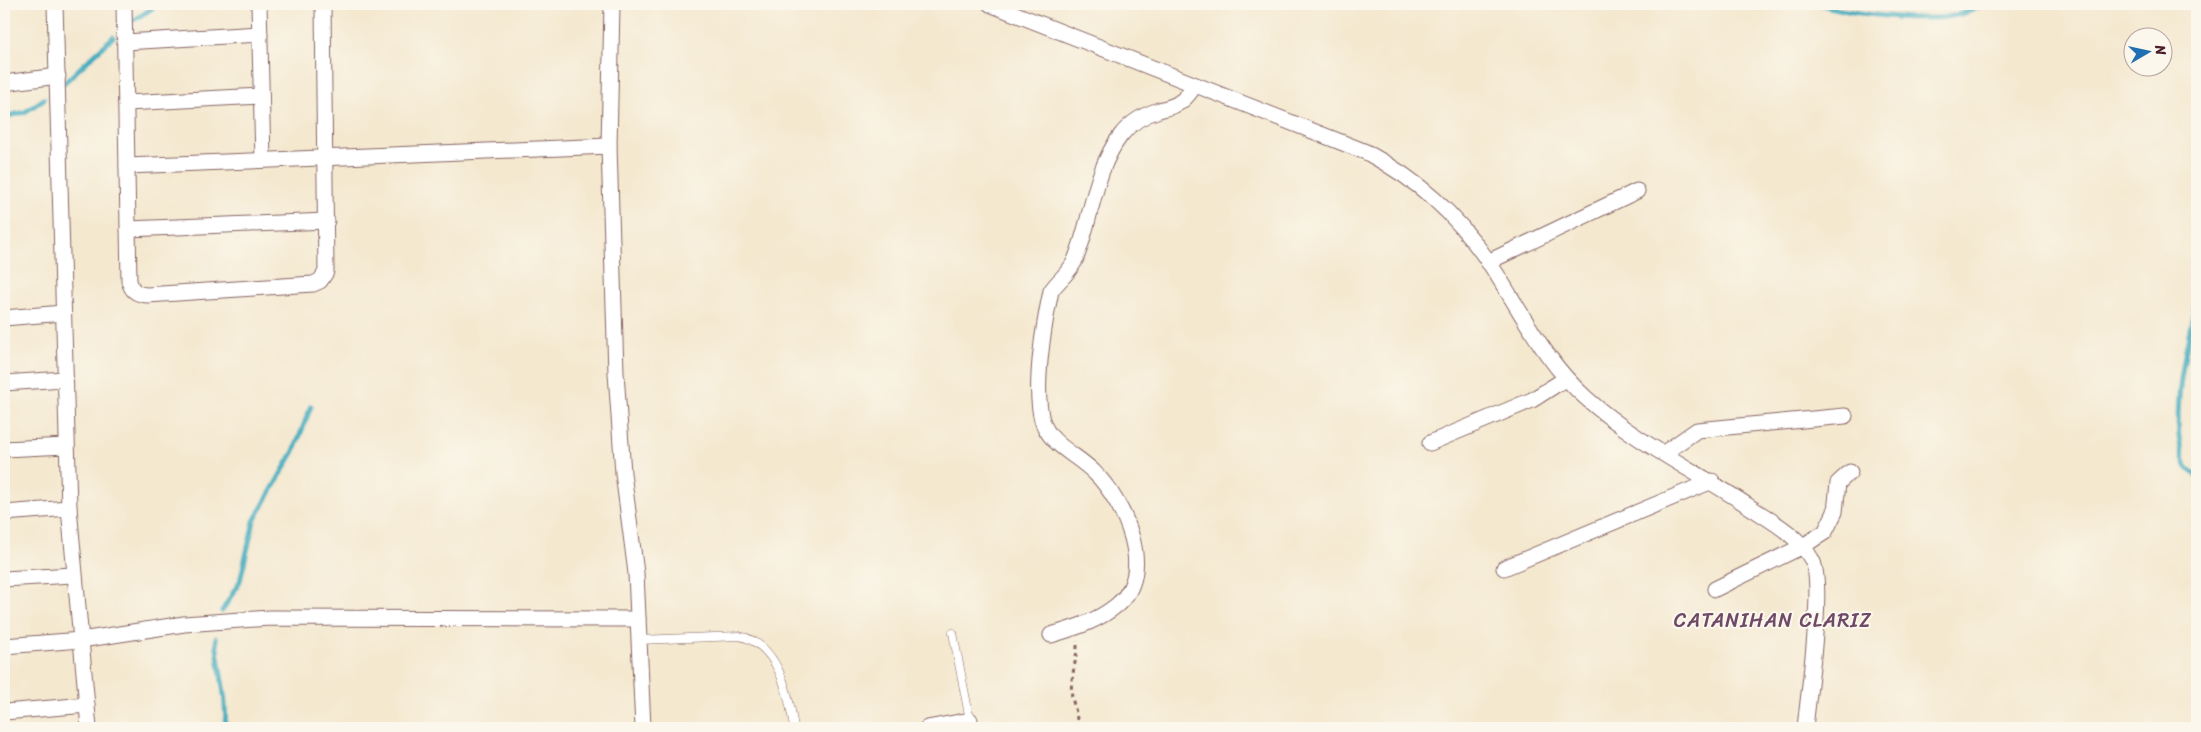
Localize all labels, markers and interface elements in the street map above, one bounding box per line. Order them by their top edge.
north arrow [2124,28,2174,78]
text: N [2147,42,2173,57]
district label: CATANIHAN CLARIZ [1674,603,1872,638]

